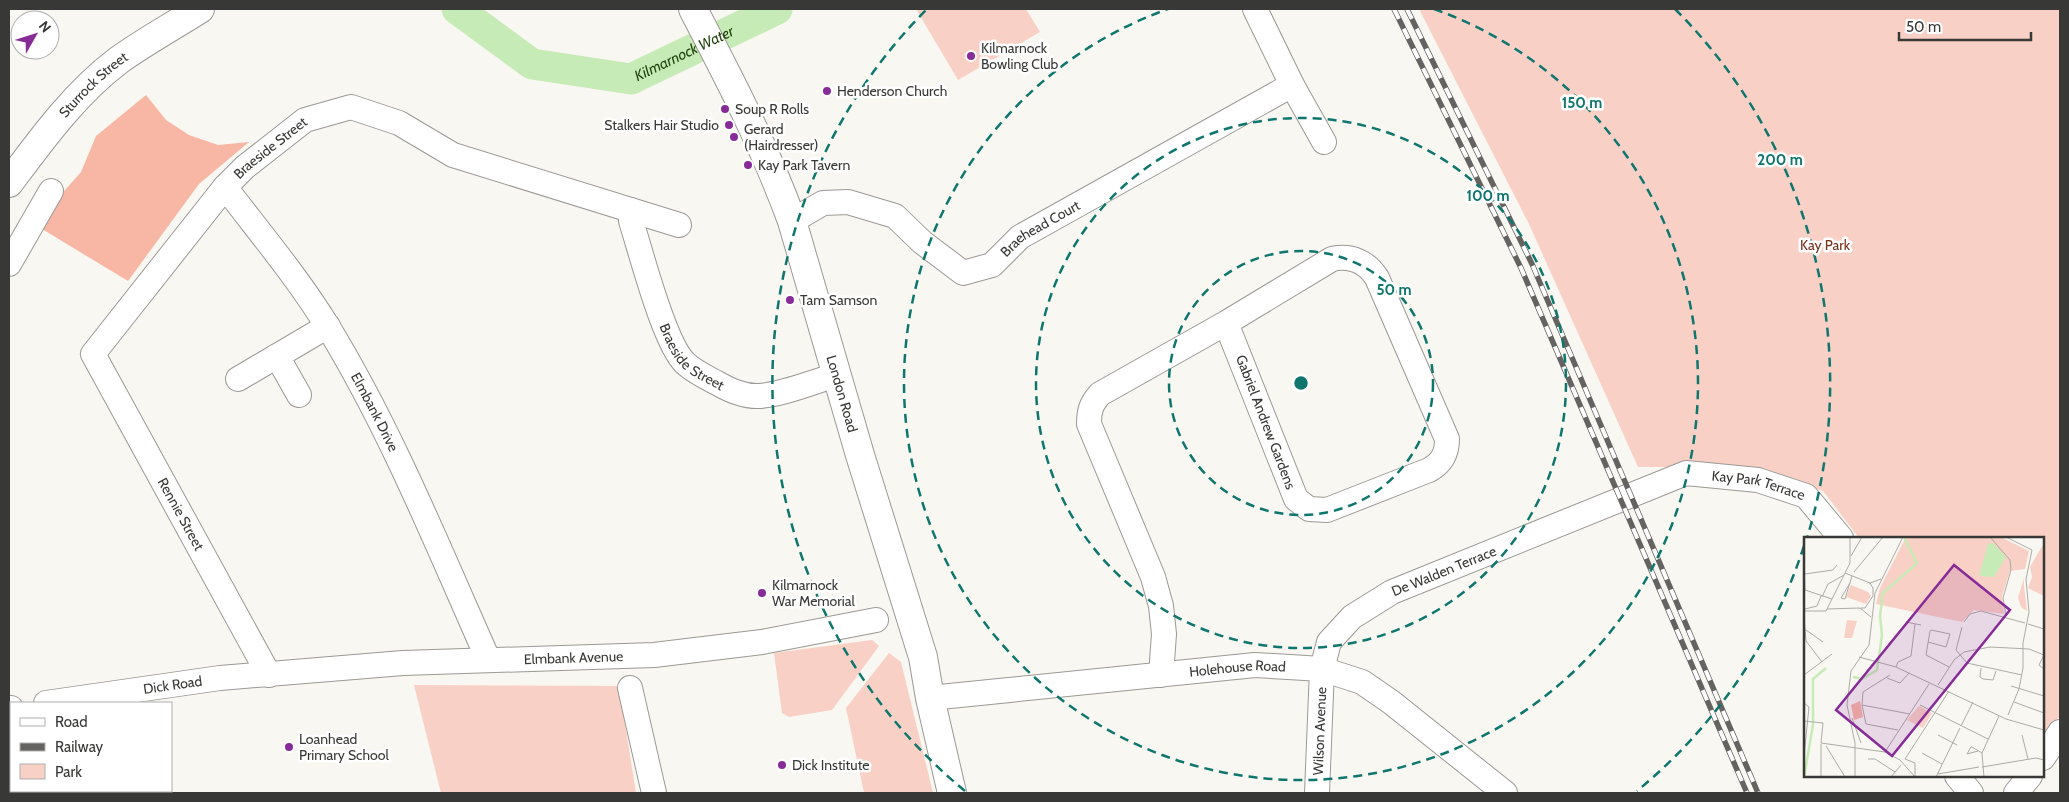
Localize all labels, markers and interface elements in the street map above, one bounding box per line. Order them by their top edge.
north arrow [10,10,60,60]
scale bar [1899,10,2032,42]
text: N [35,17,55,36]
text: 50 m [1906,18,1941,36]
water label: Kilmarnock Water [632,21,738,85]
place label: Kilmarnock Bowling Club [981,39,1059,73]
street label: Sturrock Street [55,48,131,121]
marker: Kilmarnock Bowling Club [965,50,977,62]
place label: Henderson Church [837,82,947,100]
marker: Henderson Church [821,85,833,97]
text: 150 m [1562,94,1602,112]
place label: Soup R Rolls [735,100,809,118]
marker: Soup R Rolls [719,103,731,115]
street label: Braeside Street [229,113,311,183]
place label: Stalkers Hair Studio [604,116,719,134]
marker: Stalkers Hair Studio [723,119,735,131]
place label: Gerard (Hairdresser) [744,120,818,154]
marker: Gerard (Hairdresser) [728,131,740,143]
text: 200 m [1757,151,1803,169]
place label: Kay Park Tavern [758,156,850,174]
marker: Kay Park Tavern [742,159,754,171]
text: 100 m [1466,187,1510,205]
street label: Braehead Court [996,196,1083,261]
park label: Kay Park [1800,236,1851,254]
text: 50 m [1376,281,1412,299]
place label: Tam Samson [800,291,877,309]
marker: Tam Samson [784,294,796,306]
street label: Braeside Street [656,321,728,394]
street label: Gabriel Andrew Gardens [1232,352,1300,492]
street label: London Road [822,353,862,434]
street label: Elmbank Drive [347,369,403,455]
centre of rings [1292,374,1310,392]
street label: Kay Park Terrace [1711,467,1807,504]
street label: Rennie Street [154,475,208,554]
inset map [1804,537,2044,777]
street label: De Walden Terrace [1389,542,1499,600]
place label: Kilmarnock War Memorial [772,576,855,610]
marker: Kilmarnock War Memorial [756,587,768,599]
street label: Elmbank Avenue [523,647,624,668]
street label: Holehouse Road [1188,656,1286,681]
street label: Dick Road [142,672,203,698]
street label: Wilson Avenue [1309,687,1330,776]
legend [10,702,172,792]
text: Road [55,713,88,731]
place label: Loanhead Primary School [299,730,389,764]
text: Railway [55,738,104,756]
marker: Loanhead Primary School [283,741,295,753]
place label: Dick Institute [792,756,869,774]
marker: Dick Institute [776,759,788,771]
text: Park [55,763,82,781]

